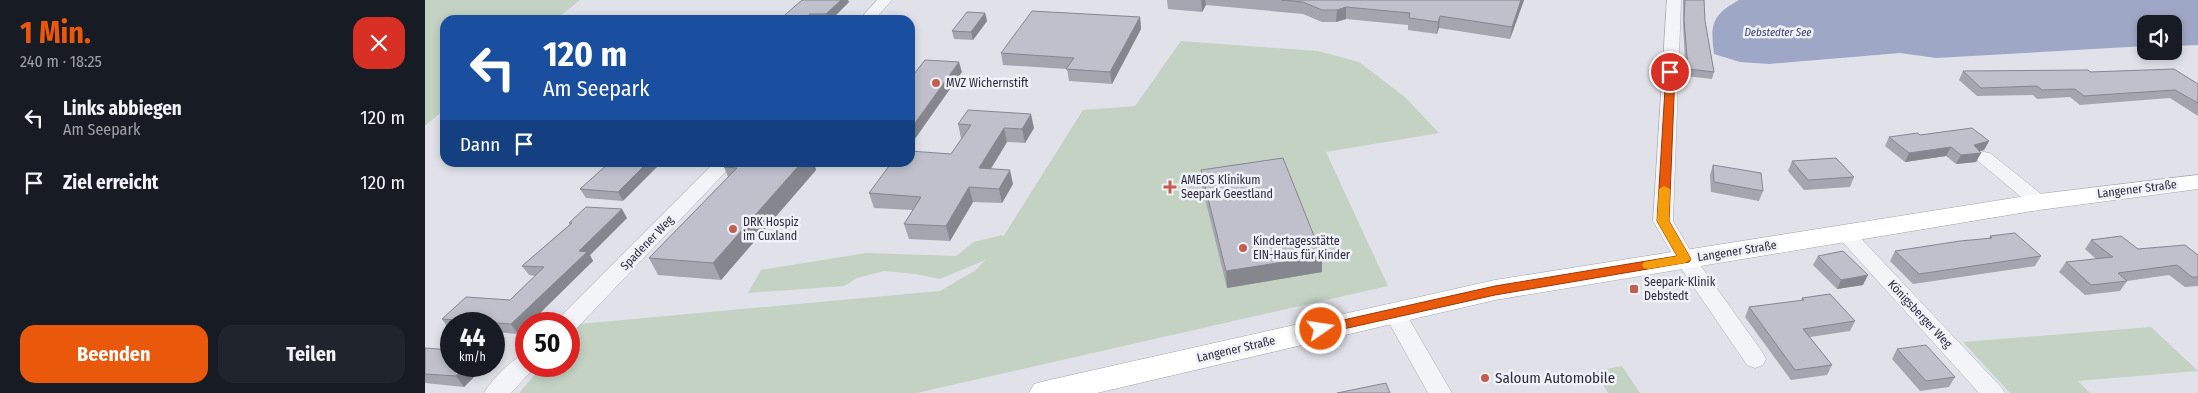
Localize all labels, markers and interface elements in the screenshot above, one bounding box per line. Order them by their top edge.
text: 1 Min. [20,15,91,51]
map controls [2137,15,2182,60]
button: sound [2137,15,2182,60]
button: close [353,17,405,69]
water label: Debstedter See [1744,26,1812,39]
text: 120 m [543,33,627,75]
icon: left [460,35,525,100]
pin [1649,51,1691,93]
text: 240 m · 18:25 [20,52,102,71]
icon: arrive [1656,58,1684,86]
text: Am Seepark [543,75,650,102]
place label: MVZ Wichernstift [946,76,1029,90]
marker: MVZ Wichernstift [930,77,942,89]
text: Links abbiegen [63,97,182,120]
icon: left [20,104,48,132]
text: 120 m [360,106,405,129]
text: Am Seepark [63,120,140,139]
icon: arrive [510,130,538,158]
text: Dann [460,133,500,156]
icon: arrive [20,169,48,197]
text: Ziel erreicht [63,171,159,194]
text: 120 m [360,171,405,194]
place label: AMEOS Klinikum Seepark Geestland [1181,173,1273,201]
street label: Langener Straße [2096,177,2178,201]
marker: AMEOS Klinikum Seepark Geestland [1163,180,1177,194]
street label: Spadener Weg [618,213,677,273]
place label: DRK Hospiz im Cuxland [743,215,799,243]
marker: DRK Hospiz im Cuxland [727,223,739,235]
place label: Kindertagesstätte EIN-Haus für Kinder [1253,234,1351,262]
street label: Langener Straße [1696,238,1778,264]
marker: Kindertagesstätte EIN-Haus für Kinder [1237,242,1249,254]
place label: Seepark-Klinik Debstedt [1644,275,1716,303]
street label: Königsberger Weg [1885,277,1955,351]
marker: Seepark-Klinik Debstedt [1628,283,1640,295]
position arrow [1294,302,1346,354]
speed limit sign: 50 [515,312,580,377]
text: 44 [460,323,485,353]
button: Beenden [20,325,208,383]
button: Teilen [218,325,405,383]
street label: Langener Straße [1195,333,1277,365]
text: km/h [459,350,486,364]
place label: Saloum Automobile [1495,369,1615,387]
marker: Saloum Automobile [1479,372,1491,384]

